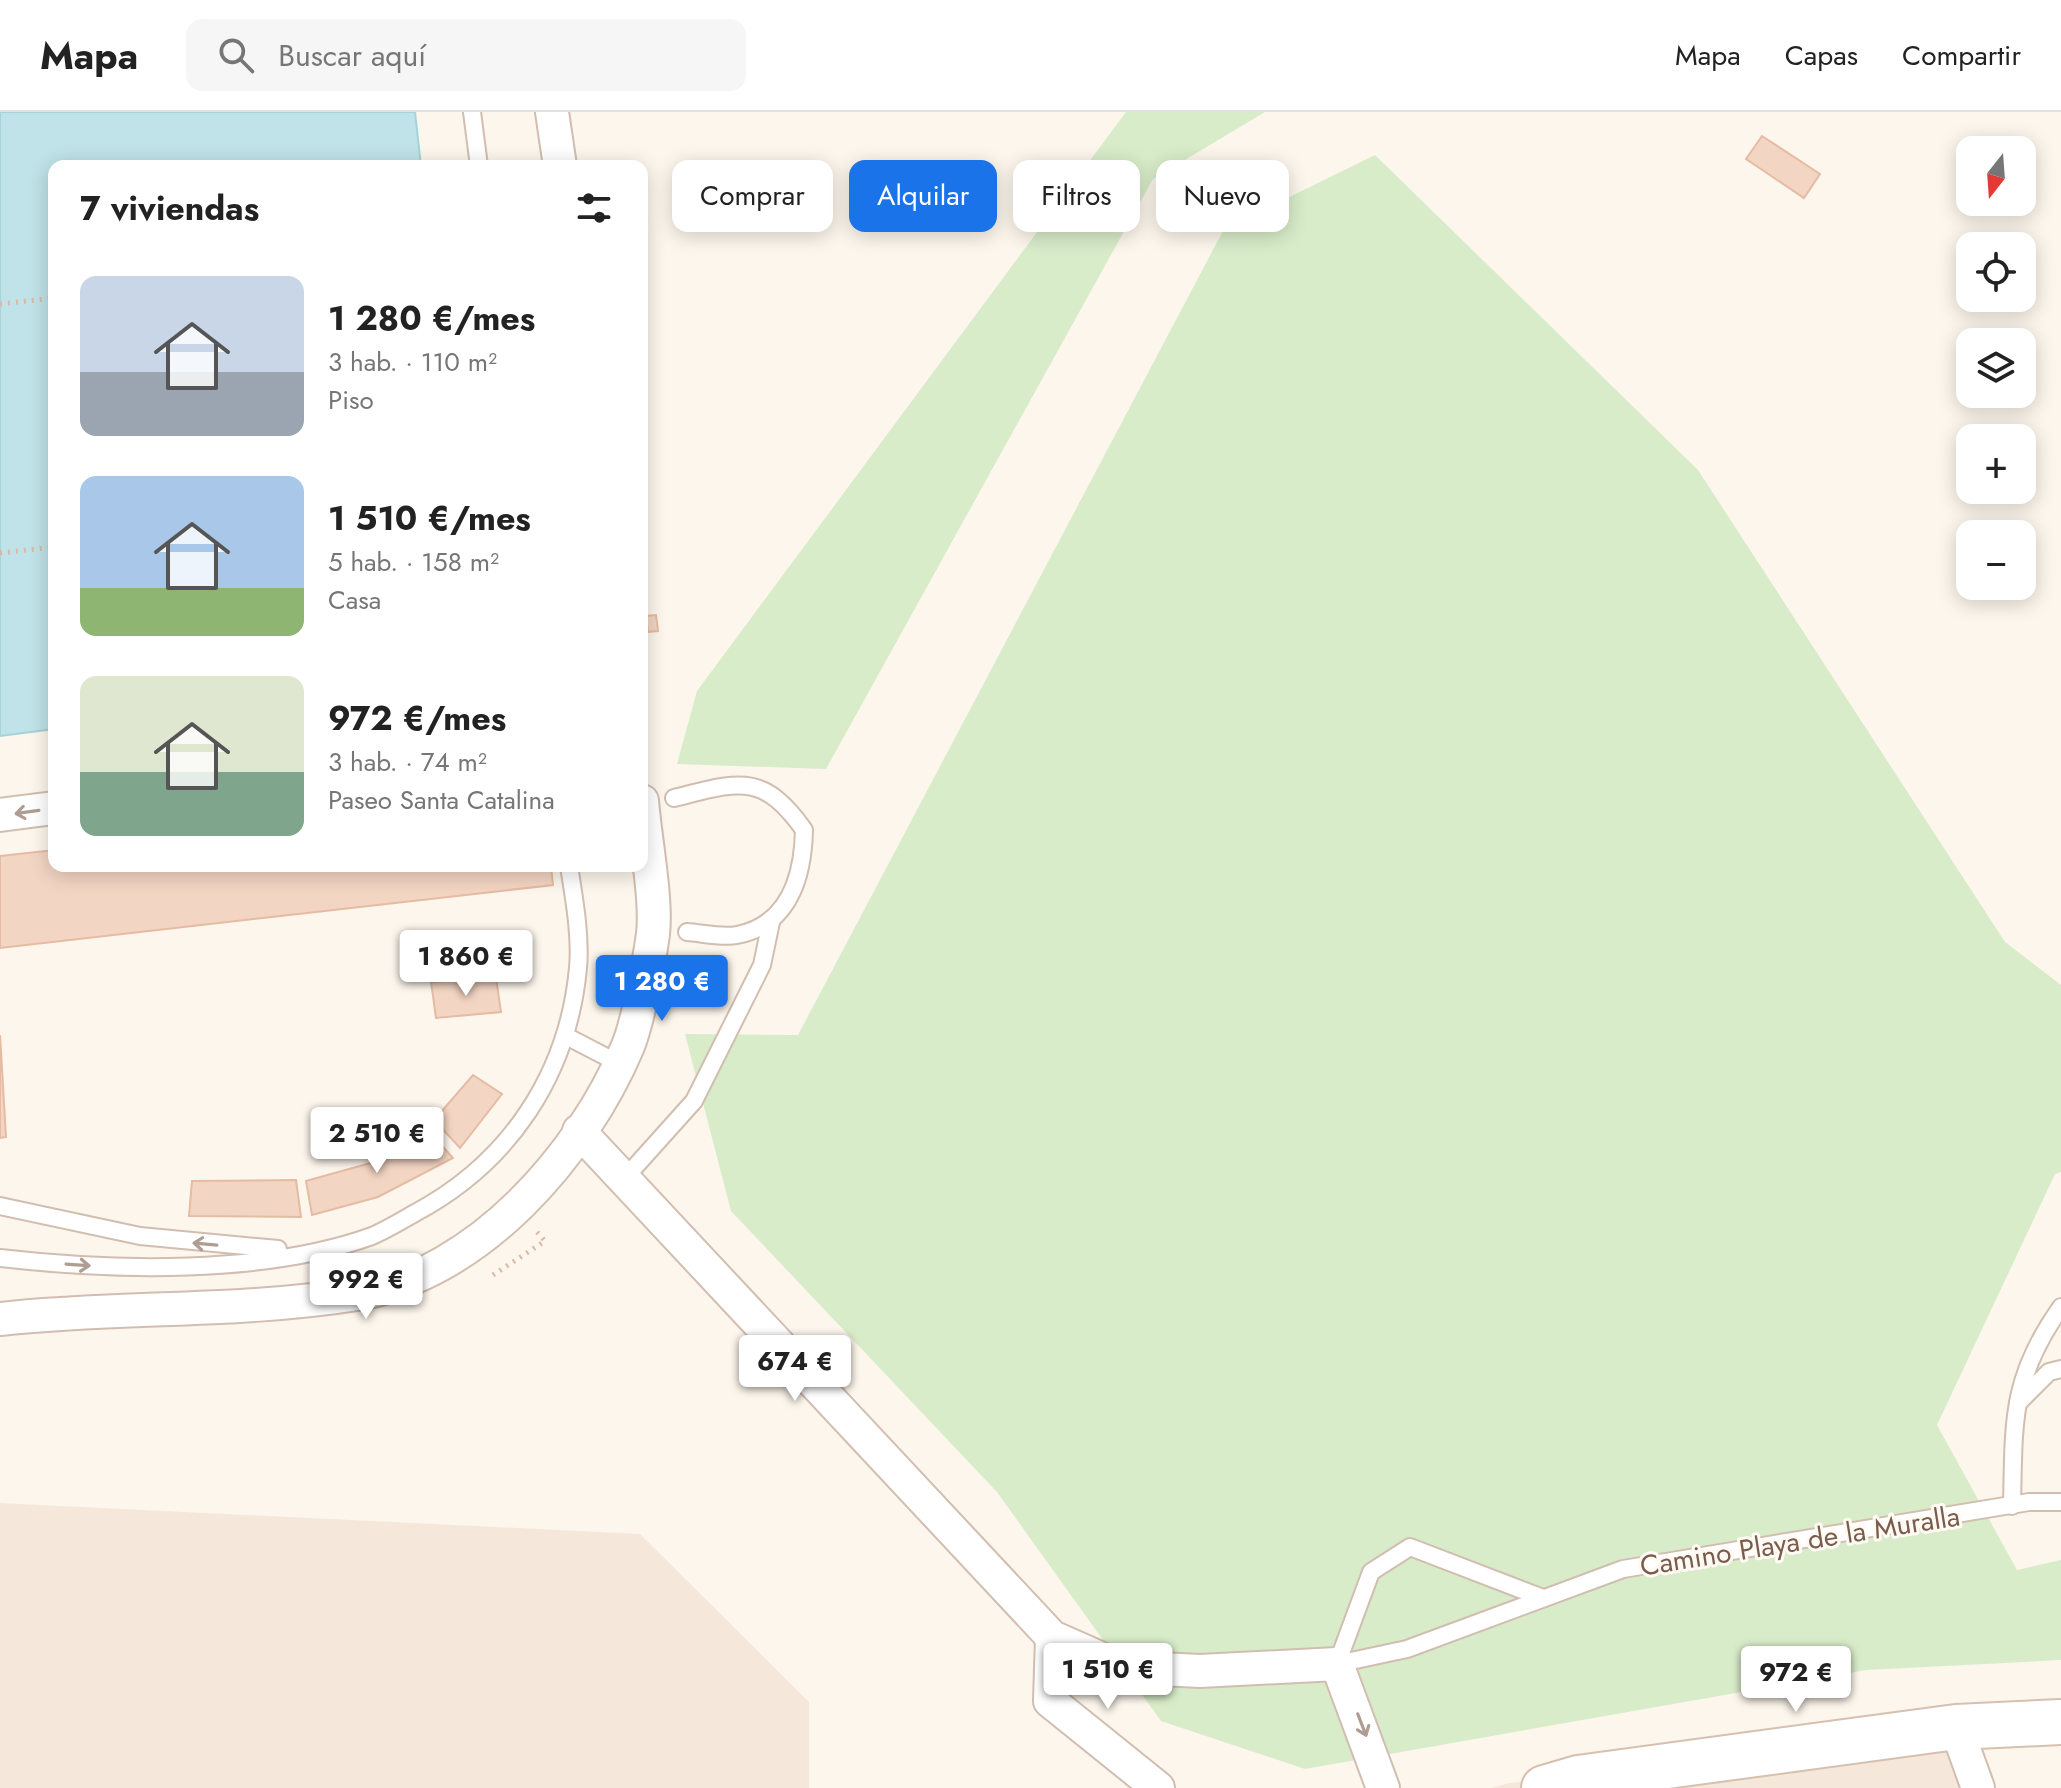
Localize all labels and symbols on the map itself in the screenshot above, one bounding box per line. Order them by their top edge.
north arrow [1956,136,2036,216]
one-way arrow [15,805,40,820]
pin: 1 860 € [392,930,540,998]
pin: 1 280 € [588,955,736,1023]
pin: 2 510 € [303,1107,451,1175]
one-way arrow [192,1236,219,1251]
pin: 992 € [310,1253,422,1321]
one-way arrow [64,1258,91,1273]
pin: 674 € [739,1335,851,1403]
street label: Camino Playa de la Muralla [1637,1495,1963,1587]
pin: 1 510 € [1034,1643,1182,1711]
pin: 972 € [1740,1646,1852,1714]
one-way arrow [1356,1712,1370,1737]

